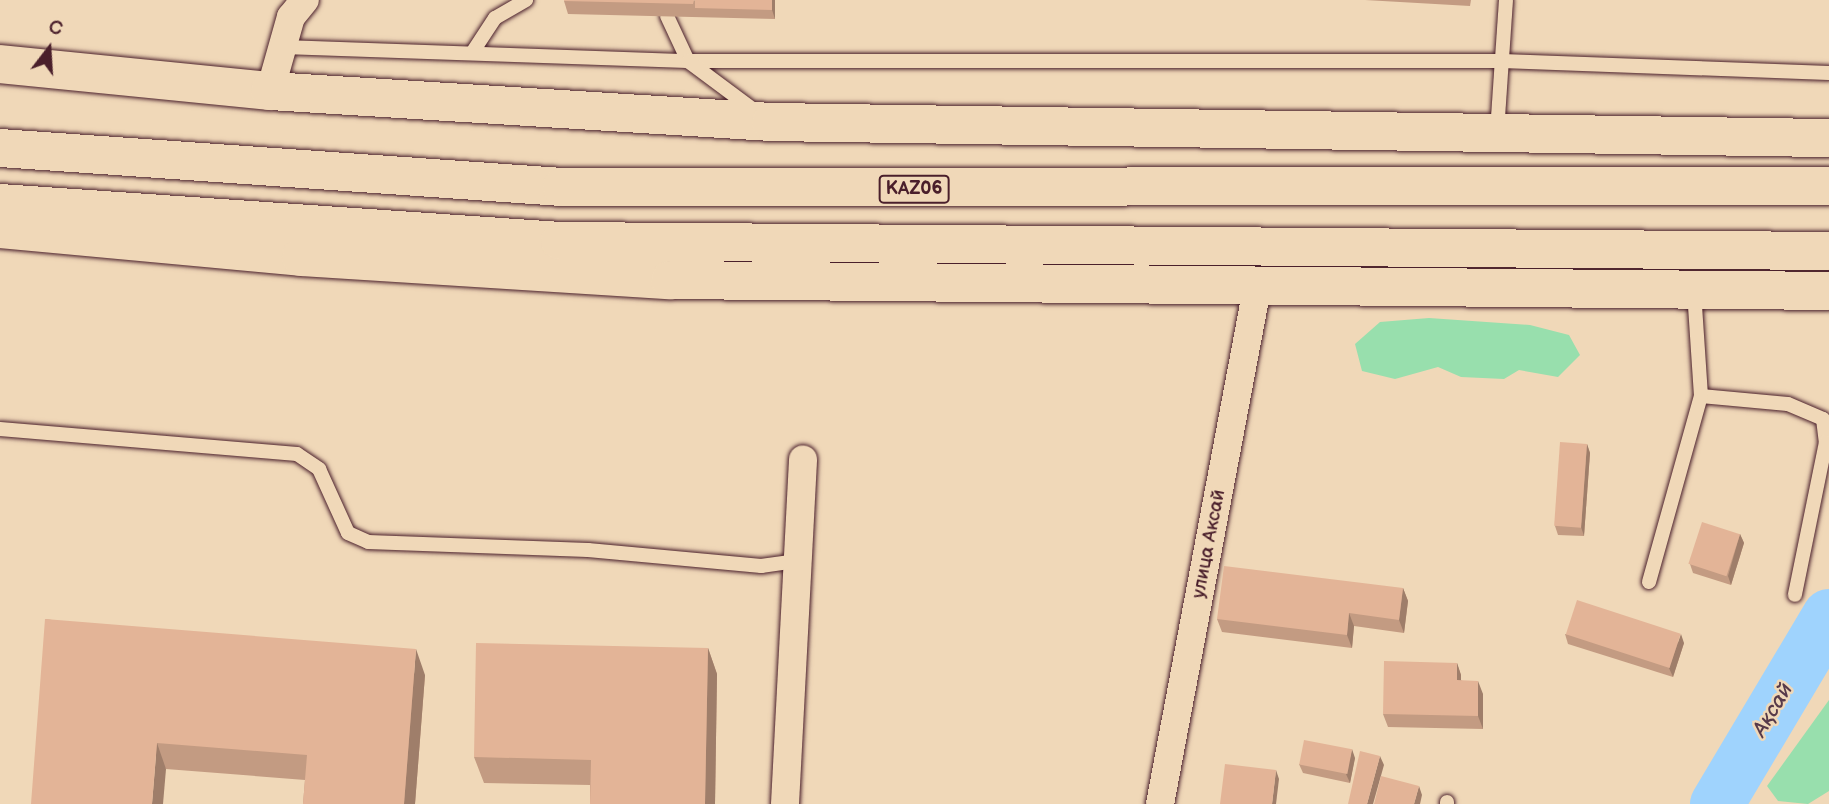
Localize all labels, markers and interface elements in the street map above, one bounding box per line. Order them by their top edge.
north arrow [14,14,84,84]
text: С [46,16,65,41]
road number: KАZ06 [877,174,951,204]
street label: улица Аксай [1187,488,1231,600]
water label: Ақсай [1747,679,1799,741]

